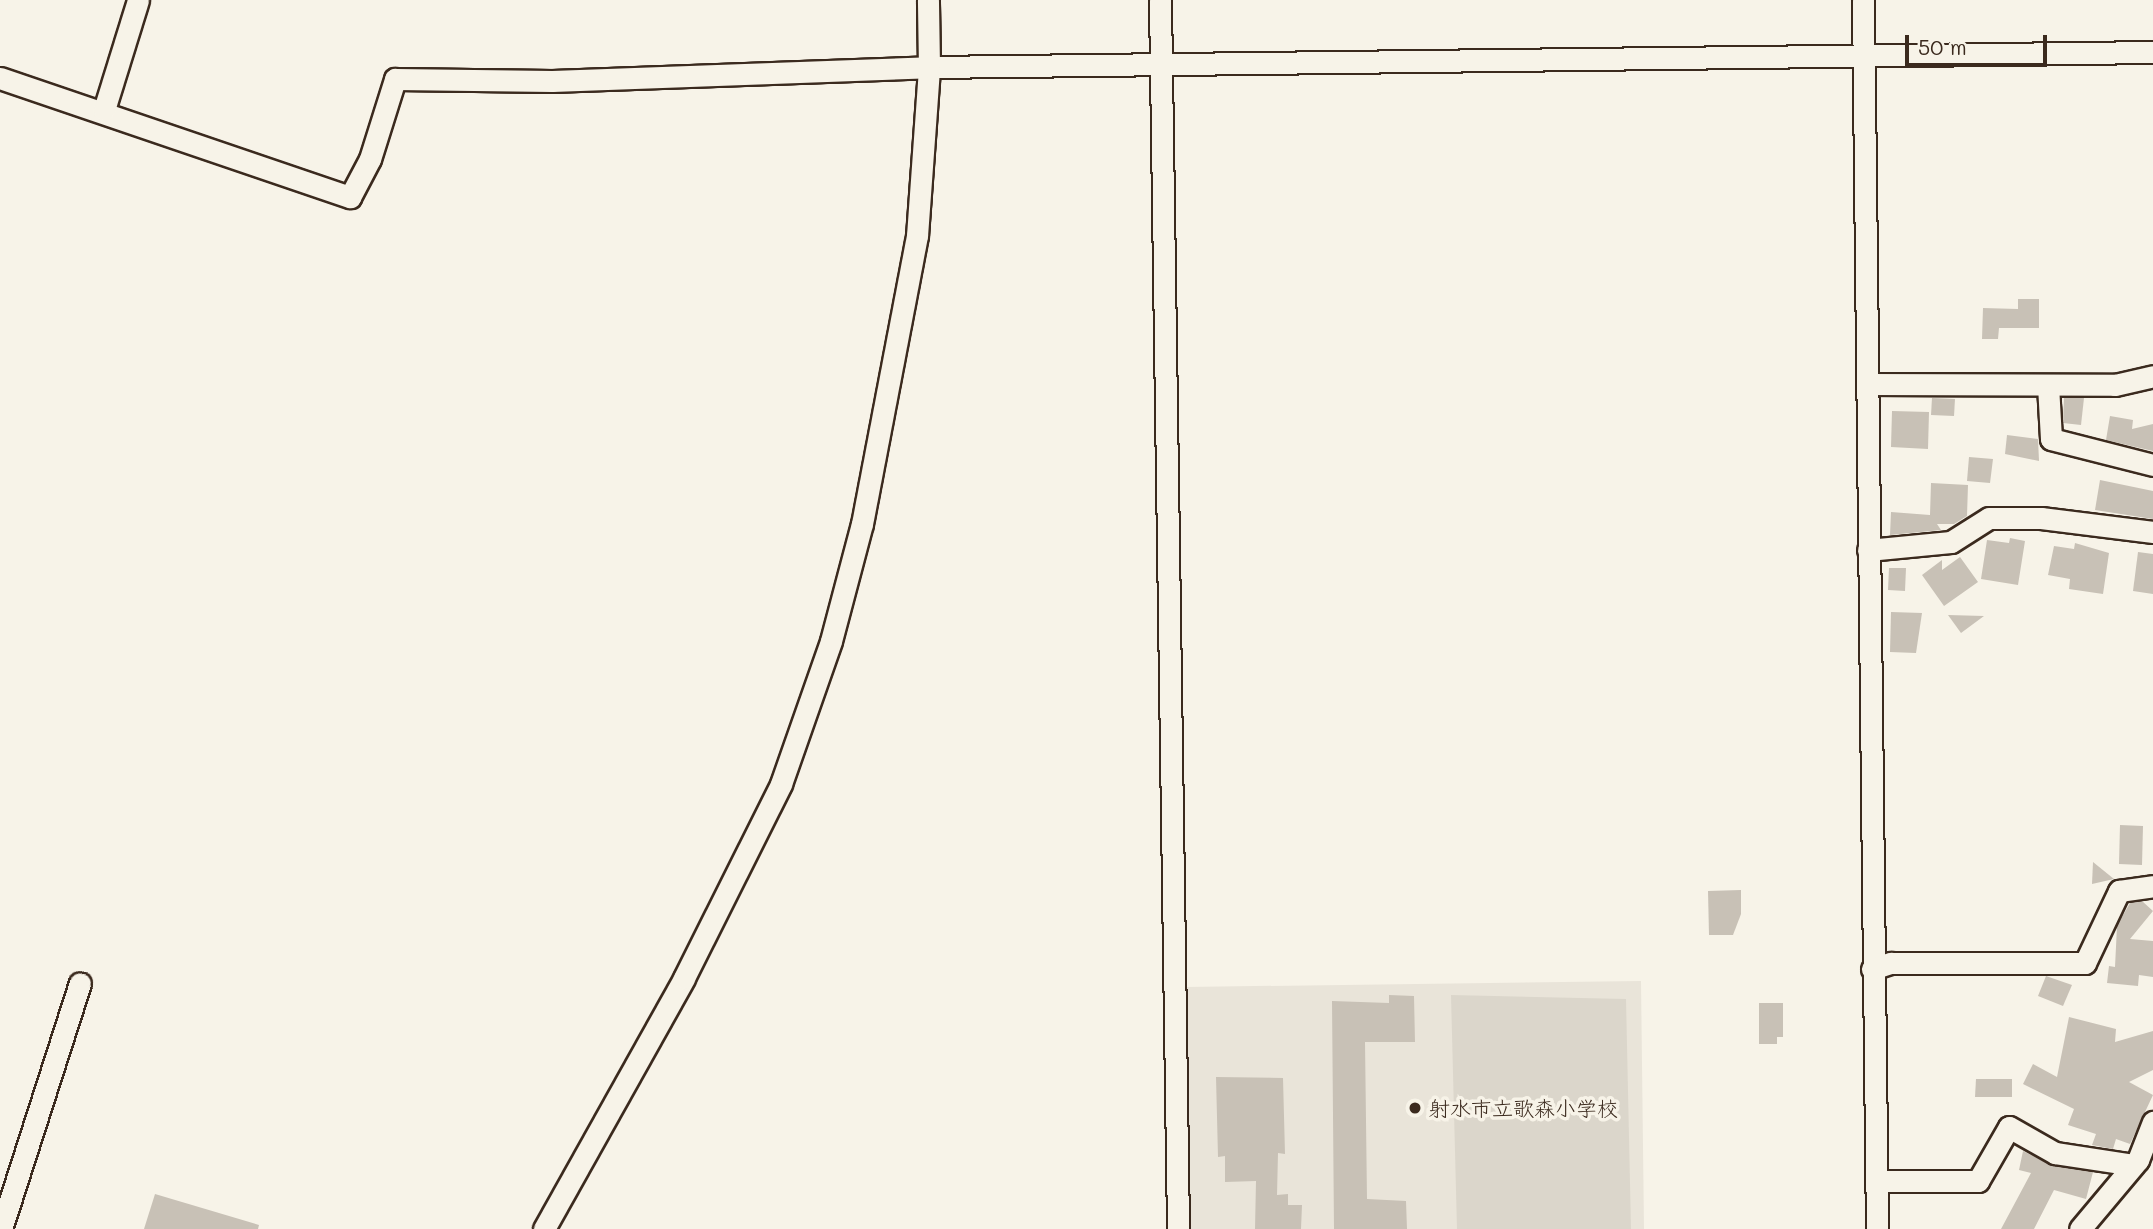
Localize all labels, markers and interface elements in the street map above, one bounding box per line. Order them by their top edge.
scale bar [1908,21,2050,65]
text: 50 m [1918,33,1967,60]
place label: 射水市立歌森小学校 [1429,1095,1618,1121]
marker: 射水市立歌森小学校 [1407,1100,1423,1116]

